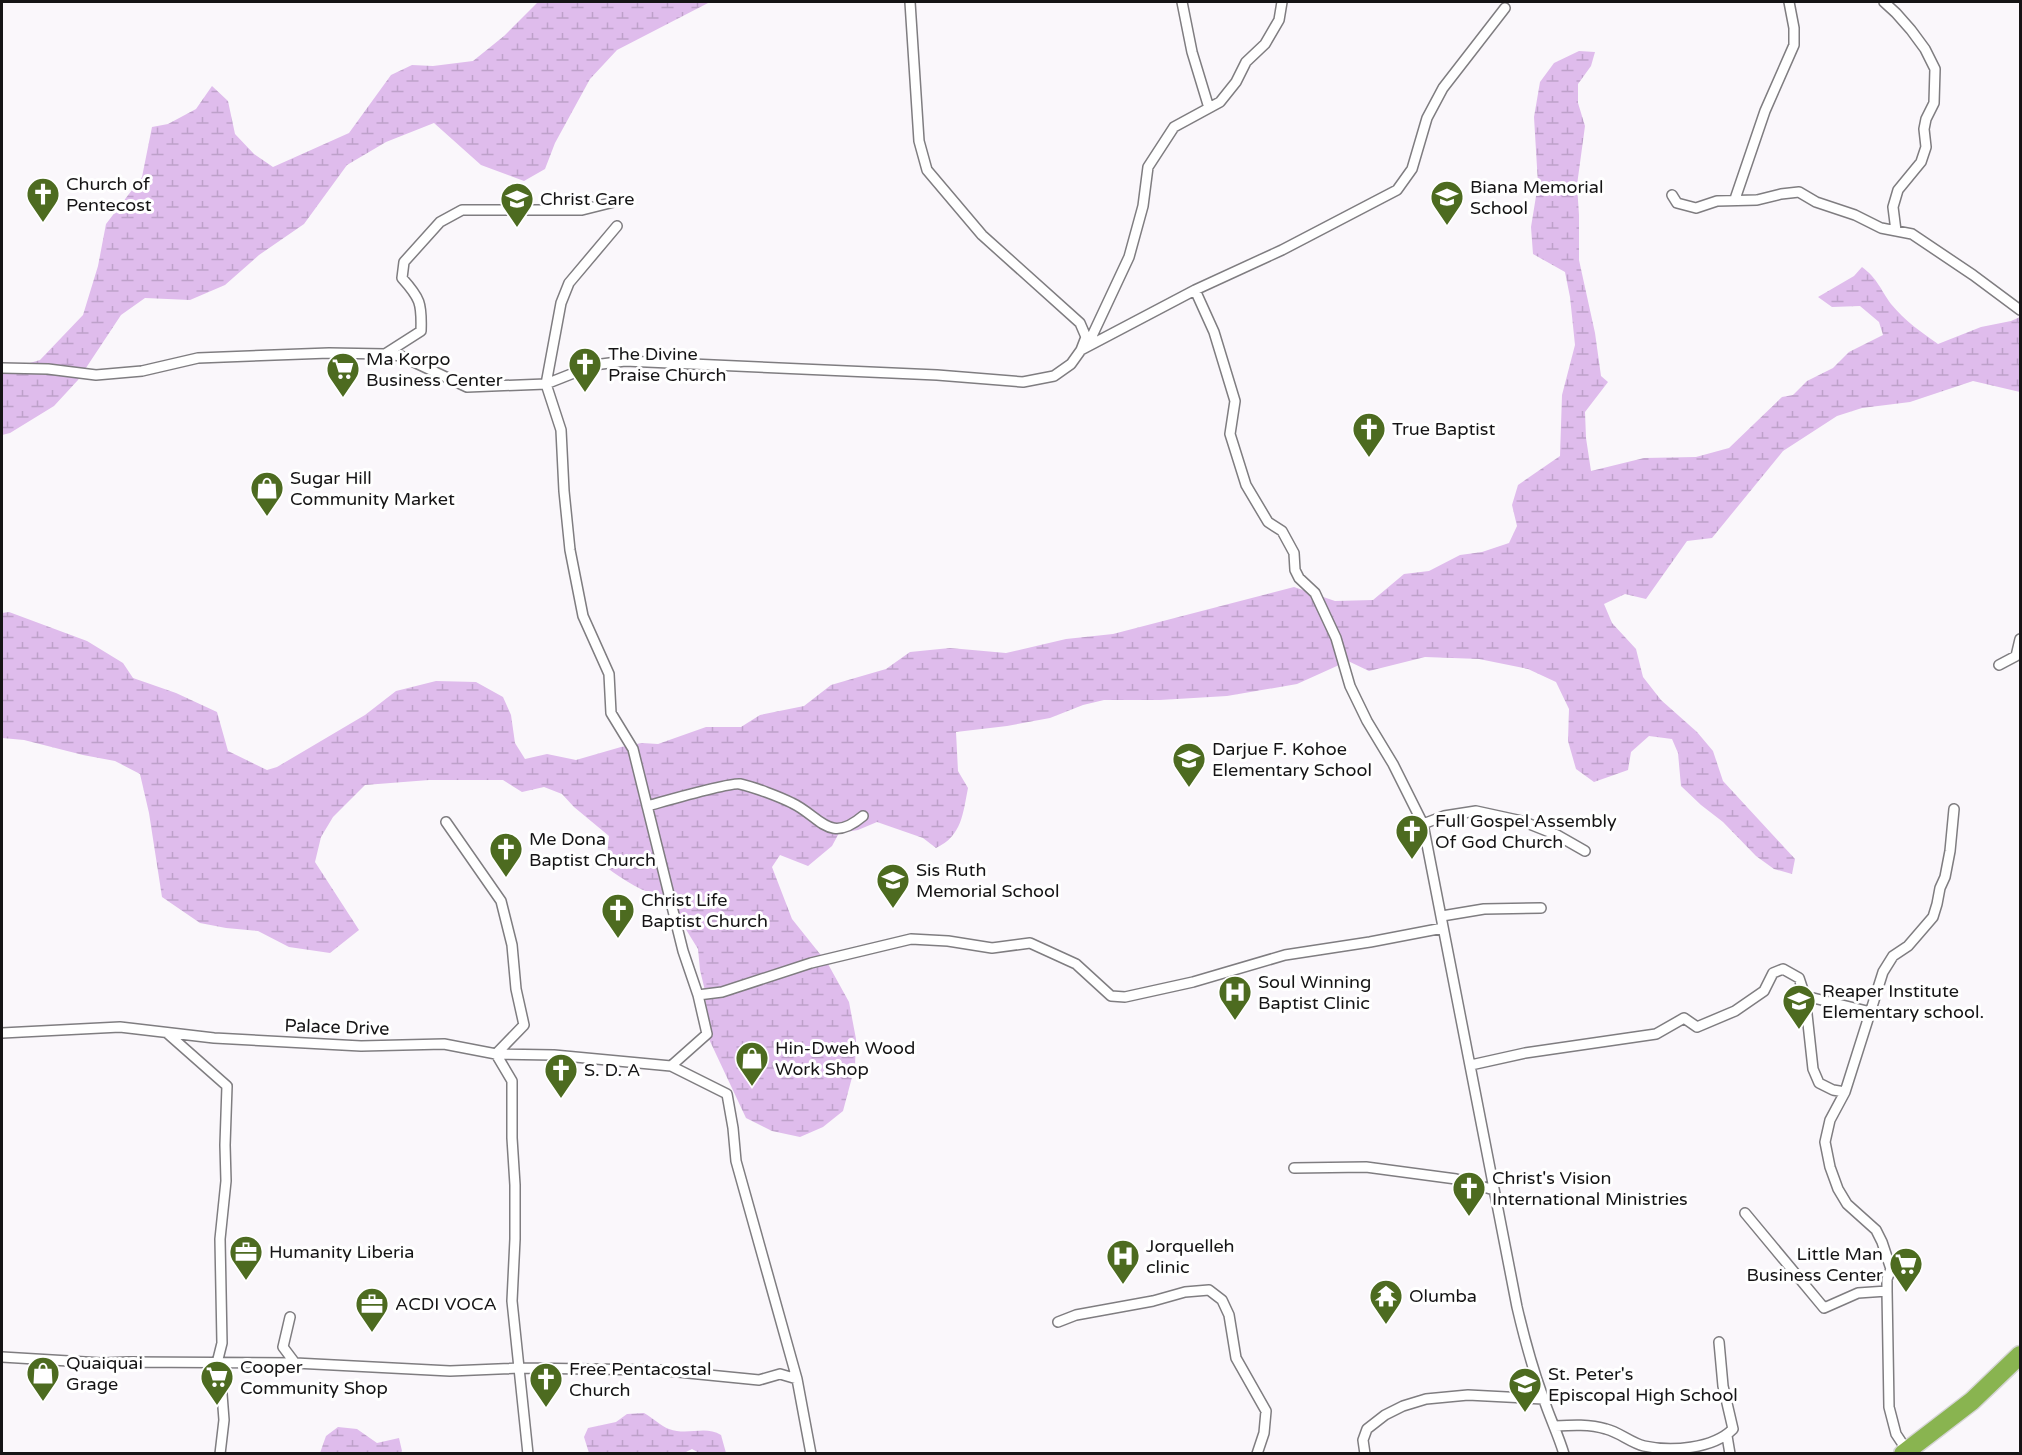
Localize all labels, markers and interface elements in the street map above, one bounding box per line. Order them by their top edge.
place label: Church of Pentecost [66,173,152,216]
church icon: Church of Pentecost [25,176,61,223]
place label: Biana Memorial School [1470,176,1603,219]
school or university icon: Biana Memorial School [1429,179,1465,226]
school or university icon: Christ Care [499,181,535,228]
place label: Christ Care [540,188,634,210]
place label: The Divine Praise Church [608,343,727,386]
church icon: The Divine Praise Church [567,346,603,393]
place label: Ma Korpo Business Center [366,348,503,391]
supermarket icon: Ma Korpo Business Center [325,351,361,398]
church icon: True Baptist [1351,411,1387,458]
place label: True Baptist [1392,418,1495,440]
place label: Sugar Hill Community Market [290,467,455,510]
shop icon: Sugar Hill Community Market [249,470,285,517]
place label: Darjue F. Kohoe Elementary School [1212,738,1372,781]
school or university icon: Darjue F. Kohoe Elementary School [1171,741,1207,788]
place label: Full Gospel Assembly Of God Church [1435,810,1617,853]
church icon: Full Gospel Assembly Of God Church [1394,813,1430,860]
place label: Me Dona Baptist Church [529,828,656,871]
church icon: Me Dona Baptist Church [488,831,524,878]
place label: Sis Ruth Memorial School [916,859,1059,902]
school or university icon: Sis Ruth Memorial School [875,862,911,909]
place label: Christ Life Baptist Church [641,889,768,932]
church icon: Christ Life Baptist Church [600,892,636,939]
place label: Soul Winning Baptist Clinic [1258,971,1371,1014]
hospital icon: Soul Winning Baptist Clinic [1217,974,1253,1021]
place label: Reaper Institute Elementary school. [1822,980,1984,1023]
school or university icon: Reaper Institute Elementary school. [1781,983,1817,1030]
street label: Palace Drive [284,1014,390,1040]
place label: Hin-Dweh Wood Work Shop [775,1037,915,1080]
shop icon: Hin-Dweh Wood Work Shop [734,1040,770,1087]
church icon: S. D. A [543,1052,579,1099]
place label: S. D. A [584,1059,640,1081]
place label: Christ's Vision International Ministries [1492,1167,1688,1210]
church icon: Christ's Vision International Ministries [1451,1170,1487,1217]
office icon: Humanity Liberia [228,1234,264,1281]
place label: Jorquelleh clinic [1146,1235,1235,1278]
hospital icon: Jorquelleh clinic [1105,1238,1141,1285]
place label: Humanity Liberia [269,1241,414,1263]
place label: Little Man Business Center [1746,1243,1883,1286]
supermarket icon: Little Man Business Center [1888,1246,1924,1293]
temple icon: Olumba [1368,1278,1404,1325]
place label: Olumba [1409,1285,1477,1307]
office icon: ACDI VOCA [354,1286,390,1333]
place label: ACDI VOCA [395,1293,497,1315]
place label: Quaiquai Grage [66,1352,143,1395]
shop icon: Quaiquai Grage [25,1355,61,1402]
place label: Cooper Community Shop [240,1356,388,1399]
place label: Free Pentacostal Church [569,1358,711,1401]
supermarket icon: Cooper Community Shop [199,1359,235,1406]
church icon: Free Pentacostal Church [528,1361,564,1408]
place label: St. Peter's Episcopal High School [1548,1363,1738,1406]
school or university icon: St. Peter's Episcopal High School [1507,1366,1543,1413]

